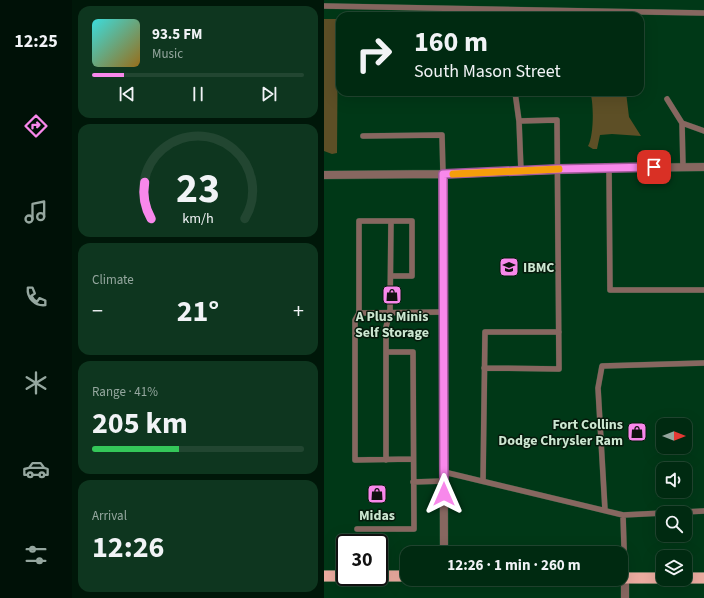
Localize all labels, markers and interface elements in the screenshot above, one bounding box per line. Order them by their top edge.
text: 160 m [414,22,488,62]
text: 93.5 FM [152,24,203,45]
icon: right [348,28,400,80]
text: 12:25 [14,29,58,54]
text: Music [152,45,183,63]
text: South Mason Street [414,59,561,84]
icon: previous [116,83,138,105]
icon: pause [187,83,209,105]
icon: next [258,83,280,105]
icon: directions [22,112,50,140]
pin [637,150,671,184]
icon: arrive [643,156,665,178]
text: 23 [176,158,220,218]
icon: music [22,198,50,226]
text: km/h [182,207,214,228]
school or university icon: IBMC [498,256,520,278]
place label: IBMC [523,258,555,278]
text: Climate [92,271,134,289]
icon: phone [22,283,50,311]
shop icon: A Plus Minis Self Storage [381,284,403,306]
text: 21° [177,290,219,333]
text: − [92,295,103,327]
text: + [293,295,304,327]
place label: A Plus Minis Self Storage [355,307,429,343]
icon: climate [22,369,50,397]
text: Range · 41% [92,383,158,401]
text: 205 km [92,402,188,445]
place label: Fort Collins Dodge Chrysler Ram [498,415,623,451]
north arrow [656,418,692,454]
map controls [656,418,692,586]
shop icon: Fort Collins Dodge Chrysler Ram [626,421,648,443]
icon: car [22,455,50,483]
button: sound [656,462,692,498]
position arrow [423,473,465,515]
shop icon: Midas [366,483,388,505]
place label: Midas [359,506,395,526]
button: search [656,506,692,542]
text: Arrival [92,507,127,525]
text: 12:26 [92,526,164,569]
speed limit sign: 30 [336,534,388,586]
icon: filters [22,541,50,569]
button: layers [656,550,692,586]
text: 12:26 · 1 min · 260 m [447,555,581,576]

